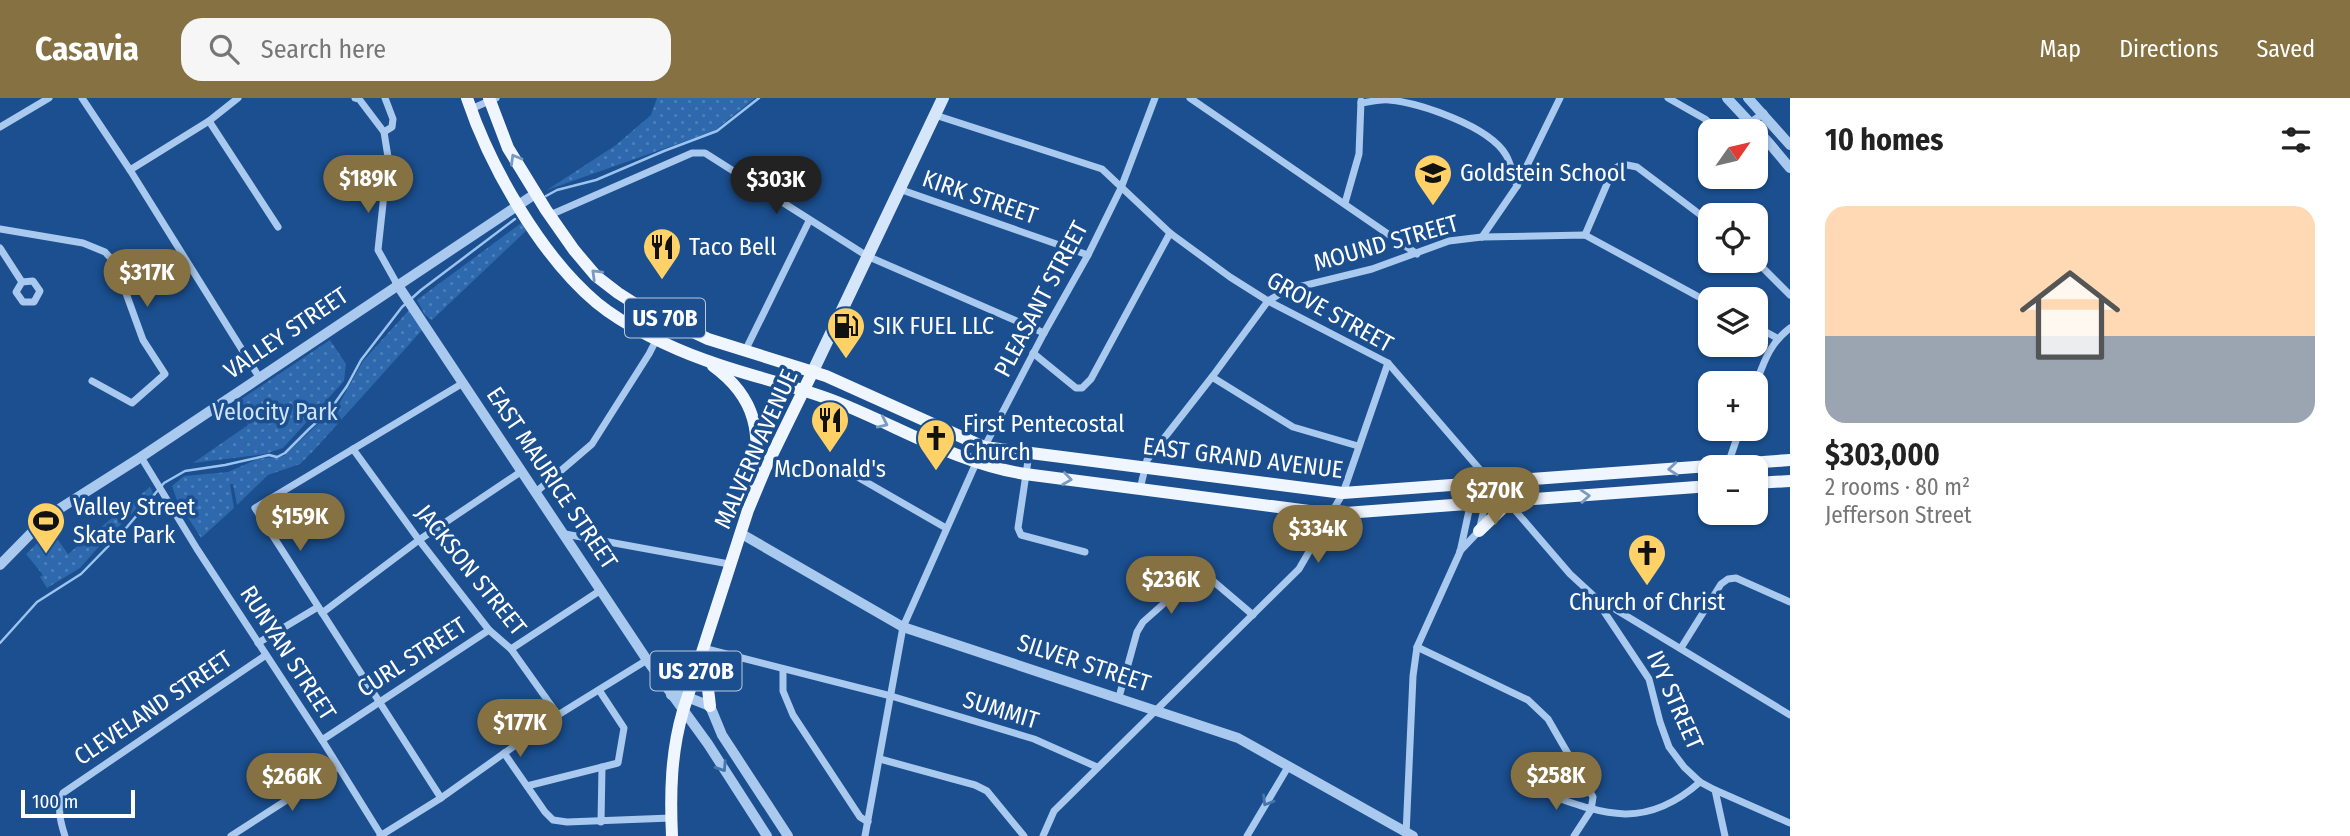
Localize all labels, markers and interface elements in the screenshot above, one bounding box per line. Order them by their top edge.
search box [181,18,671,81]
text: Casavia [35,29,139,69]
icon: search [205,30,243,68]
text: Search here [261,34,386,65]
text: Map [2040,35,2081,63]
text: Directions [2119,35,2218,63]
text: Saved [2256,35,2315,63]
north arrow [1698,119,1768,189]
map controls [1698,119,1768,525]
icon: filters [2277,121,2315,159]
text: 10 homes [1825,122,1943,158]
school or university icon: Goldstein School [1412,152,1454,207]
one-way arrow [510,154,523,167]
pin: $189K [319,156,417,215]
pin: $303K [727,156,825,216]
place label: Goldstein School [1460,159,1626,187]
text: $189K [339,164,397,192]
street label: KIRK STREET [919,164,1041,230]
text: $303K [747,165,805,193]
button: locate [1698,203,1768,273]
street label: MOUND STREET [1310,209,1462,277]
street label: PLEASANT STREET [988,217,1094,381]
restaurant icon: Taco Bell [641,226,683,281]
place label: Taco Bell [689,233,776,261]
pin: $317K [98,250,196,309]
icon: home [2007,252,2133,378]
text: $317K [120,258,174,286]
street label: GROVE STREET [1262,266,1398,358]
one-way arrow [592,270,604,282]
street label: VALLEY STREET [219,281,353,385]
button: layers [1698,287,1768,357]
road number: US 70B [625,298,705,338]
fuel station icon: SIK FUEL LLC [825,305,867,360]
place label: SIK FUEL LLC [873,312,994,340]
street label: MALVERN AVENUE [708,365,804,533]
button: + [1698,371,1768,441]
street label: EAST MAURICE STREET [481,382,623,574]
park label: Velocity Park [212,398,338,426]
restaurant icon: McDonald's [809,399,851,454]
place label: First Pentecostal Church [963,410,1124,466]
one-way arrow [876,415,888,429]
church icon: First Pentecostal Church [915,417,957,472]
street label: EAST GRAND AVENUE [1141,432,1345,484]
text: $303,000 [1825,437,1940,473]
place label: McDonald's [774,455,886,483]
button: − [1698,455,1768,525]
one-way arrow [1667,461,1678,476]
pin: $270K [1446,468,1544,527]
one-way arrow [1061,472,1073,487]
text: 2 rooms · 80 m² [1825,473,1970,501]
text: $270K [1466,476,1524,504]
one-way arrow [1580,489,1591,504]
place label: Valley Street Skate Park [73,493,196,549]
pin: $159K [251,494,349,553]
street label: JACKSON STREET [410,499,532,641]
sports icon: Valley Street Skate Park [25,500,67,555]
text: Jefferson Street [1825,501,1972,529]
text: $159K [272,502,328,530]
pin: $334K [1269,505,1367,565]
text: $334K [1289,514,1347,542]
church icon: Church of Christ [1626,532,1668,587]
pin: $236K [1122,556,1220,616]
text: $236K [1142,565,1200,593]
street label: RUNYAN STREET [234,581,342,725]
place label: Church of Christ [1569,588,1725,616]
street label: CURL STREET [352,611,472,703]
street label: SILVER STREET [1014,628,1154,698]
street label: CLEVELAND STREET [69,645,237,771]
street label: IVY STREET [1641,646,1709,754]
road number: US 270B [650,652,742,691]
street label: SUMMIT [960,685,1042,735]
pin: $177K [471,700,569,759]
text: $177K [493,708,547,736]
pin: $258K [1507,752,1605,812]
pin: $266K [243,754,341,813]
one-way arrow [714,759,727,772]
text: $258K [1527,761,1585,789]
text: $266K [262,762,322,790]
scale bar [21,787,135,819]
text: 100 m [32,790,78,813]
one-way arrow [1262,794,1275,807]

